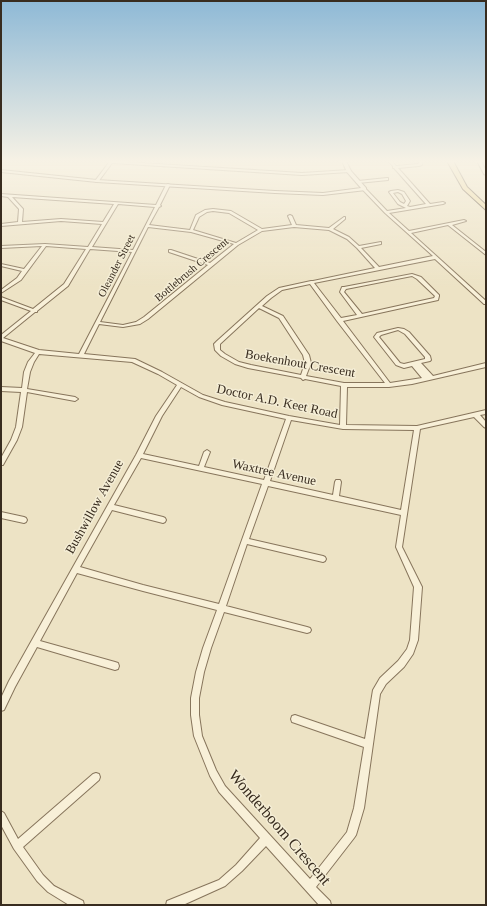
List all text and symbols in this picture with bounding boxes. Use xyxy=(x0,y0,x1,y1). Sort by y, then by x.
street label: Oleander Street xyxy=(96,232,138,300)
street label: Bottlebrush Crescent xyxy=(152,235,232,305)
street label: Boekenhout Crescent xyxy=(244,347,356,381)
street label: Doctor A.D. Keet Road xyxy=(215,382,339,422)
street label: Waxtree Avenue xyxy=(230,456,318,490)
street label: Bushwillow Avenue xyxy=(63,457,127,557)
street label: Wonderboom Crescent xyxy=(224,766,334,890)

